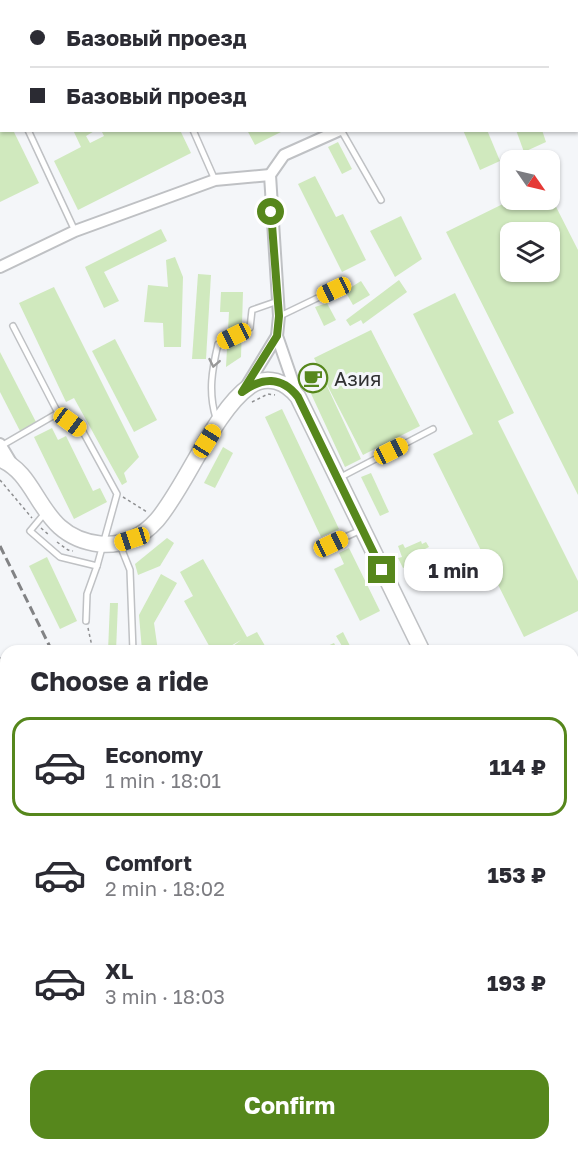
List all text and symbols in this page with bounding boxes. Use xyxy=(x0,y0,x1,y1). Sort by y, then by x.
text: Базовый проезд xyxy=(66,24,246,51)
text: Базовый проезд xyxy=(66,82,246,109)
north arrow xyxy=(500,150,560,210)
map controls xyxy=(500,150,560,282)
route start xyxy=(257,198,284,225)
button: layers xyxy=(500,222,560,282)
car xyxy=(314,274,354,306)
car xyxy=(214,320,254,352)
one-way arrow xyxy=(208,357,221,367)
cafe icon: Азия xyxy=(297,362,329,394)
place label: Азия xyxy=(334,366,381,390)
car xyxy=(50,404,90,440)
car xyxy=(190,421,224,461)
car xyxy=(371,435,411,467)
car xyxy=(112,525,152,553)
car xyxy=(311,528,351,560)
callout: 1 min xyxy=(403,549,502,591)
route end xyxy=(368,556,395,583)
text: 1 min xyxy=(428,558,479,582)
text: Choose a ride xyxy=(30,665,209,697)
icon: car xyxy=(33,740,87,794)
text: Economy xyxy=(105,741,203,768)
text: 114 ₽ xyxy=(489,753,546,780)
text: 1 min · 18:01 xyxy=(105,768,221,792)
icon: car xyxy=(33,848,87,902)
text: Comfort xyxy=(105,849,192,876)
text: 153 ₽ xyxy=(487,861,546,888)
text: 2 min · 18:02 xyxy=(105,876,225,900)
icon: car xyxy=(33,956,87,1010)
text: XL xyxy=(105,957,133,984)
text: 193 ₽ xyxy=(487,969,546,996)
text: 3 min · 18:03 xyxy=(105,984,225,1008)
button: Confirm xyxy=(30,1070,549,1139)

